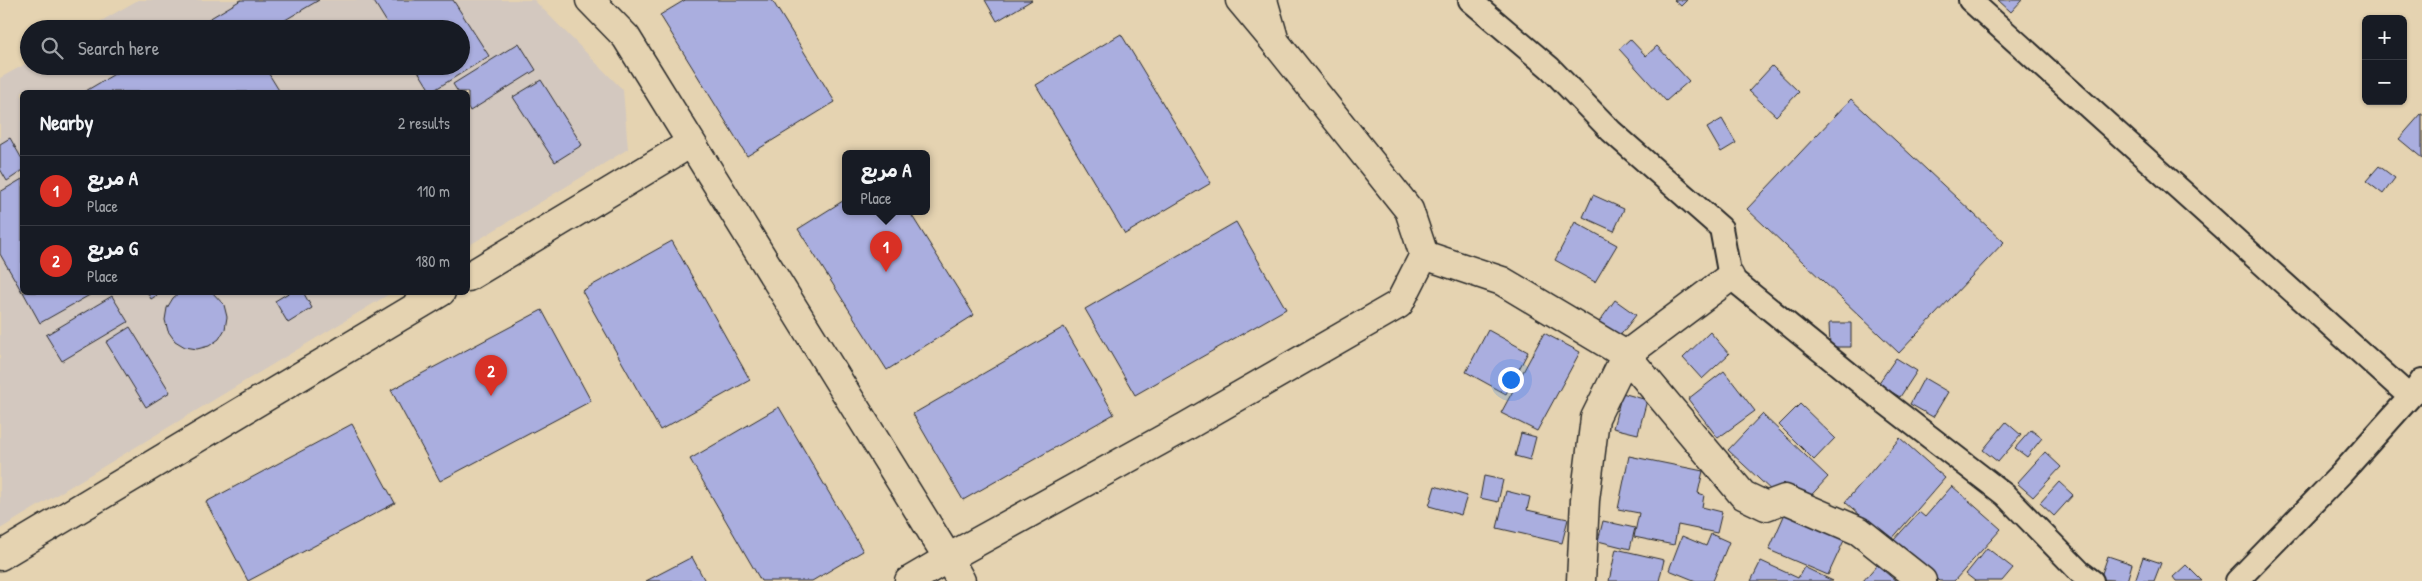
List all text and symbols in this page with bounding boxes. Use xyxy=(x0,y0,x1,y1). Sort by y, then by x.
map controls xyxy=(2362,15,2407,105)
button: + xyxy=(2362,15,2407,60)
search box xyxy=(20,20,470,75)
icon: search xyxy=(38,34,66,62)
text: Search here xyxy=(78,35,159,61)
button: − xyxy=(2362,60,2407,105)
text: Nearby xyxy=(40,108,93,137)
text: 2 results xyxy=(398,112,450,134)
popup xyxy=(842,150,930,215)
text: مربع A xyxy=(861,157,911,183)
text: مربع A xyxy=(87,165,138,191)
text: 1 xyxy=(53,180,59,202)
text: 110 m xyxy=(417,180,450,202)
text: Place xyxy=(861,187,891,209)
text: Place xyxy=(87,195,118,217)
pin: 1 xyxy=(870,231,902,272)
text: مربع G xyxy=(87,235,138,261)
text: 2 xyxy=(52,250,60,272)
text: 180 m xyxy=(416,250,450,272)
text: Place xyxy=(87,265,118,287)
pin: 2 xyxy=(475,355,507,396)
your location xyxy=(1498,367,1524,393)

